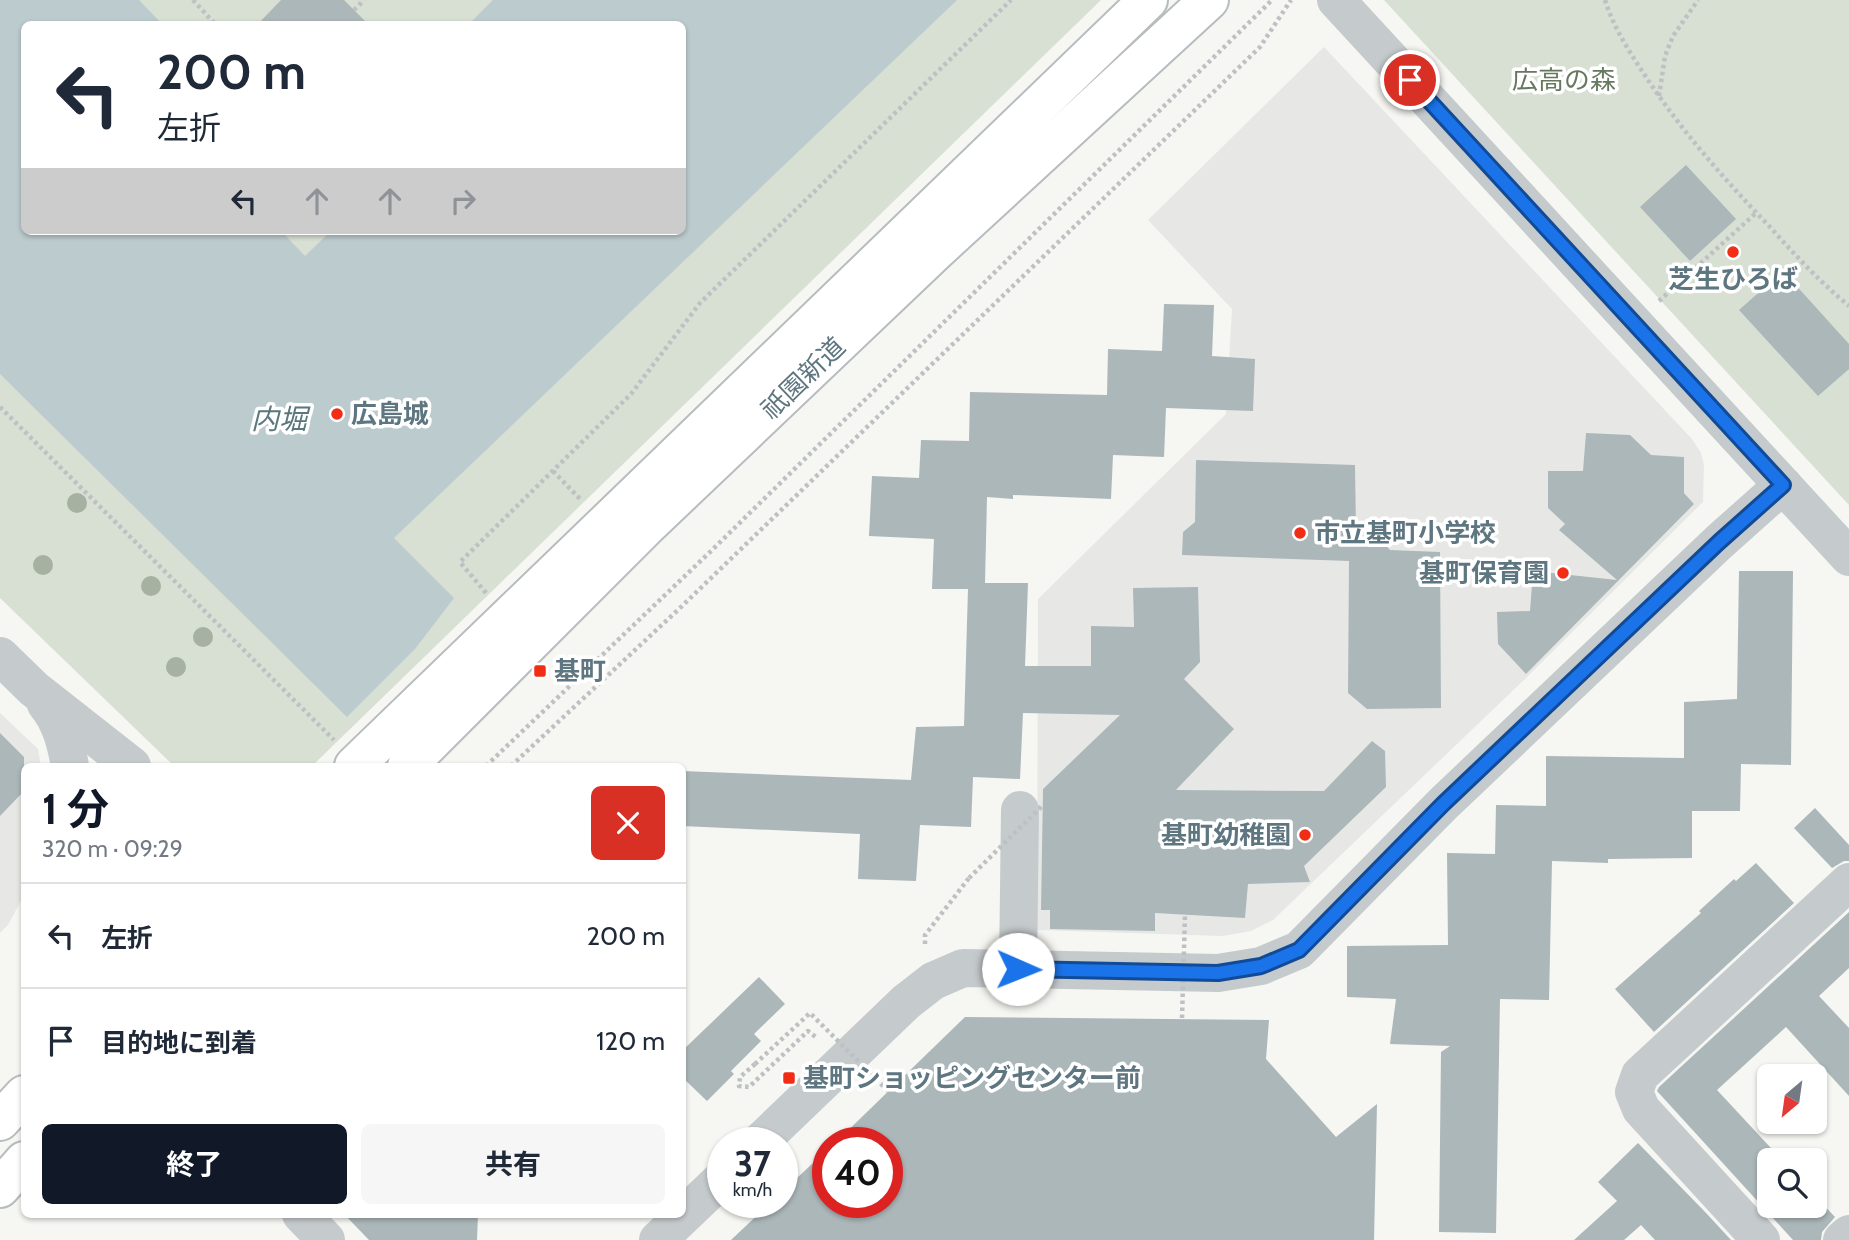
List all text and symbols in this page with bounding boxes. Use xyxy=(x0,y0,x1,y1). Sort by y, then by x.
text: 200 m xyxy=(157,42,306,101)
icon: left xyxy=(42,49,133,140)
pin xyxy=(1380,50,1440,110)
icon: arrive xyxy=(1391,61,1429,99)
park label: 広高の森 xyxy=(1512,64,1616,96)
text: 左折 xyxy=(157,108,221,147)
icon: left xyxy=(225,182,263,220)
icon: ahead xyxy=(298,182,336,220)
icon: ahead xyxy=(371,182,409,220)
icon: right xyxy=(444,182,482,220)
marker: 芝生ひろば xyxy=(1725,244,1741,260)
place label: 芝生ひろば xyxy=(1668,263,1798,295)
street label: 祇園新道 xyxy=(754,330,852,426)
place label: 広島城 xyxy=(351,398,429,430)
water label: 内堀 xyxy=(251,402,311,436)
marker: 広島城 xyxy=(329,406,345,422)
place label: 市立基町小学校 xyxy=(1314,517,1496,549)
marker: 市立基町小学校 xyxy=(1292,525,1308,541)
place label: 基町保育園 xyxy=(1419,557,1549,589)
marker: 基町保育園 xyxy=(1555,565,1571,581)
place label: 基町 xyxy=(554,655,606,687)
marker: 基町 xyxy=(532,663,548,679)
text: 1 分 xyxy=(42,783,109,835)
button: close xyxy=(591,786,665,860)
place label: 基町幼稚園 xyxy=(1161,819,1291,851)
marker: 基町幼稚園 xyxy=(1297,827,1313,843)
text: 320 m · 09:29 xyxy=(42,835,183,863)
icon: left xyxy=(42,917,80,955)
text: 200 m xyxy=(586,920,665,952)
text: 左折 xyxy=(101,922,153,954)
position arrow xyxy=(981,932,1055,1006)
icon: arrive xyxy=(42,1022,80,1060)
text: 120 m xyxy=(596,1025,665,1057)
text: 目的地に到着 xyxy=(101,1027,257,1059)
place label: 基町ショッピングセンター前 xyxy=(803,1062,1141,1094)
north arrow xyxy=(1757,1064,1827,1134)
map controls xyxy=(1757,1064,1827,1218)
marker: 基町ショッピングセンター前 xyxy=(781,1070,797,1086)
button: 終了 xyxy=(42,1124,347,1204)
button: 共有 xyxy=(361,1124,665,1204)
speed limit sign: 40 xyxy=(812,1127,903,1218)
text: 37 xyxy=(734,1142,771,1185)
button: search xyxy=(1757,1148,1827,1218)
text: km/h xyxy=(733,1179,772,1201)

